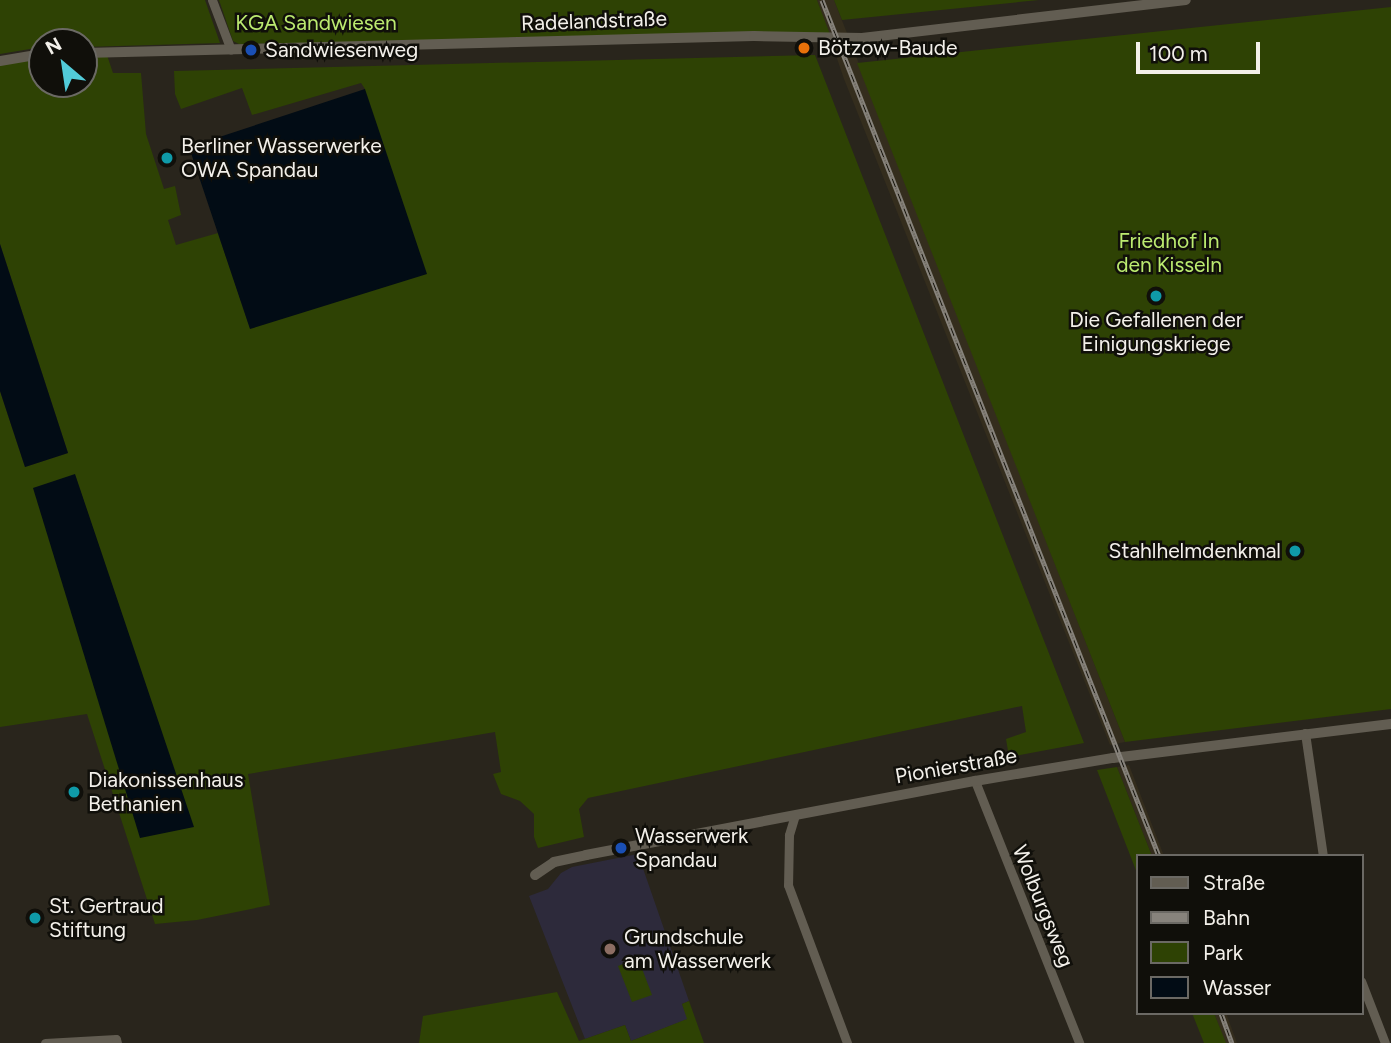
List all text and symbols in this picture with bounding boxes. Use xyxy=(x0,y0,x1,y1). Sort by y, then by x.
street label: Radelandstraße xyxy=(521,6,667,36)
park label: KGA Sandwiesen xyxy=(235,10,397,36)
north arrow xyxy=(28,28,98,98)
scale bar xyxy=(1139,28,1263,72)
text: N xyxy=(42,32,66,60)
place label: Bötzow-Baude xyxy=(818,35,957,61)
place label: Sandwiesenweg xyxy=(265,37,418,63)
marker: Bötzow-Baude xyxy=(796,40,812,56)
text: 100 m xyxy=(1149,41,1208,66)
marker: Sandwiesenweg xyxy=(243,42,259,58)
place label: Berliner Wasserwerke OWA Spandau xyxy=(181,133,382,183)
marker: Berliner Wasserwerke OWA Spandau xyxy=(159,150,175,166)
park label: Friedhof In den Kisseln xyxy=(1116,228,1222,278)
marker: Die Gefallenen der Einigungskriege xyxy=(1148,288,1164,304)
place label: Die Gefallenen der Einigungskriege xyxy=(1069,307,1243,357)
place label: Stahlhelmdenkmal xyxy=(1109,538,1281,564)
marker: Stahlhelmdenkmal xyxy=(1287,543,1303,559)
street label: Pionierstraße xyxy=(893,743,1019,789)
place label: Diakonissenhaus Bethanien xyxy=(88,767,243,817)
marker: Diakonissenhaus Bethanien xyxy=(66,784,82,800)
place label: Wasserwerk Spandau xyxy=(635,823,748,873)
marker: Wasserwerk Spandau xyxy=(613,840,629,856)
street label: Wolburgsweg xyxy=(1007,841,1079,971)
legend xyxy=(1136,854,1363,1015)
text: Straße xyxy=(1203,870,1265,895)
place label: St. Gertraud Stiftung xyxy=(49,893,164,943)
text: Bahn xyxy=(1203,905,1250,930)
marker: St. Gertraud Stiftung xyxy=(27,910,43,926)
place label: Grundschule am Wasserwerk xyxy=(624,924,771,974)
text: Park xyxy=(1203,940,1243,965)
marker: Grundschule am Wasserwerk xyxy=(602,941,618,957)
text: Wasser xyxy=(1203,975,1271,1000)

